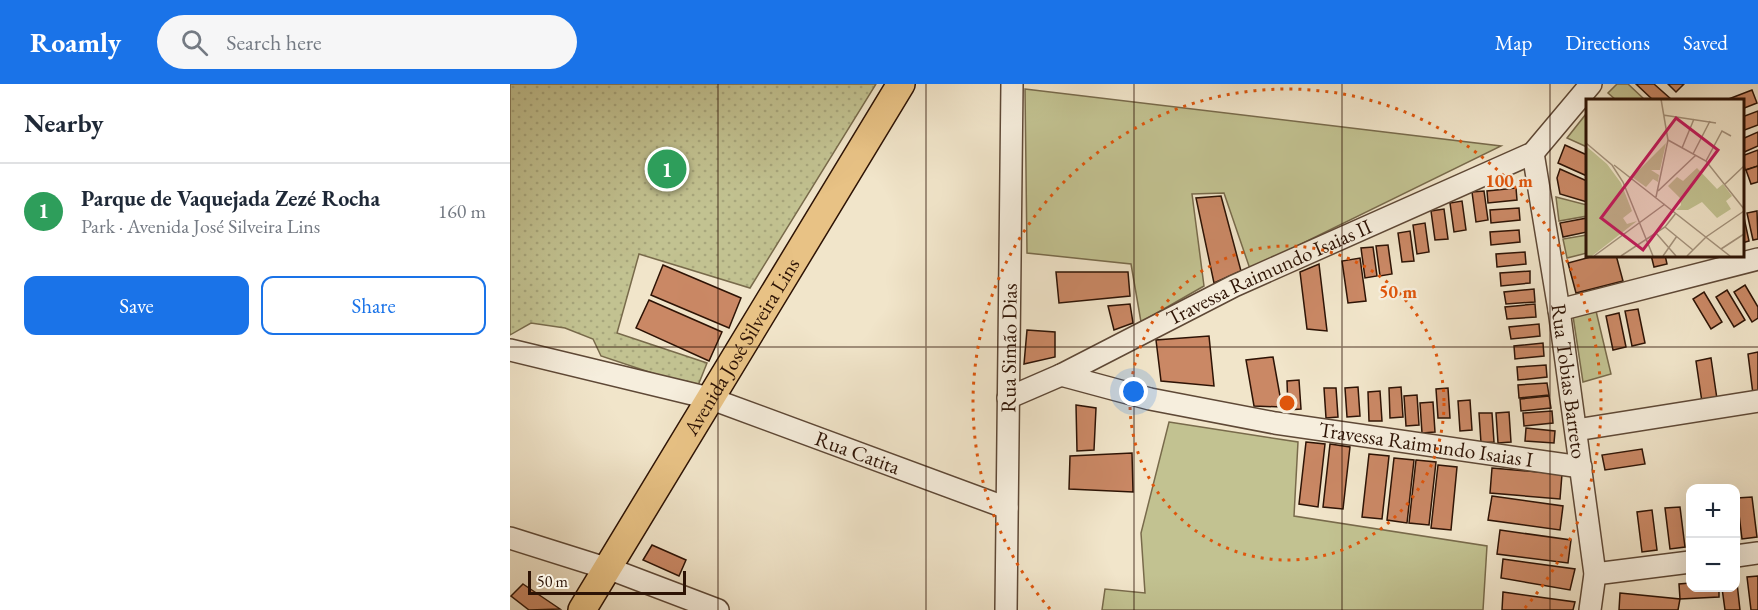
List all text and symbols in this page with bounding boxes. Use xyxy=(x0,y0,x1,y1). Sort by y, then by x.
search box xyxy=(157,15,577,69)
text: Roamly xyxy=(30,24,121,60)
icon: search xyxy=(178,26,211,59)
text: Search here xyxy=(226,28,322,57)
text: Map xyxy=(1495,29,1532,56)
text: Directions xyxy=(1565,29,1650,56)
text: Saved xyxy=(1683,29,1728,56)
inset map xyxy=(1586,99,1743,256)
text: Nearby xyxy=(24,106,104,140)
pin: 1 xyxy=(648,146,686,191)
text: 100 m xyxy=(1485,169,1533,192)
text: Parque de Vaquejada Zezé Rocha xyxy=(81,184,380,213)
text: 1 xyxy=(38,198,49,224)
text: 160 m xyxy=(438,198,486,224)
street label: Travessa Raimundo Isaias II xyxy=(1162,212,1376,331)
text: Park · Avenida José Silveira Lins xyxy=(81,213,320,239)
street label: Avenida José Silveira Lins xyxy=(677,252,806,441)
button: Save xyxy=(24,276,249,335)
button: Share xyxy=(261,276,486,335)
text: 50 m xyxy=(1379,280,1417,303)
street label: Rua Simão Dias xyxy=(994,283,1023,413)
street label: Rua Tobias Barreto xyxy=(1545,302,1593,460)
your location xyxy=(1119,377,1148,406)
centre of rings xyxy=(1277,393,1297,413)
street label: Travessa Raimundo Isaias I xyxy=(1317,415,1535,473)
street label: Rua Catita xyxy=(811,424,905,481)
map controls xyxy=(1686,484,1740,592)
button: + xyxy=(1686,484,1740,538)
button: − xyxy=(1686,538,1740,592)
scale bar xyxy=(528,568,686,596)
text: 50 m xyxy=(537,571,568,592)

